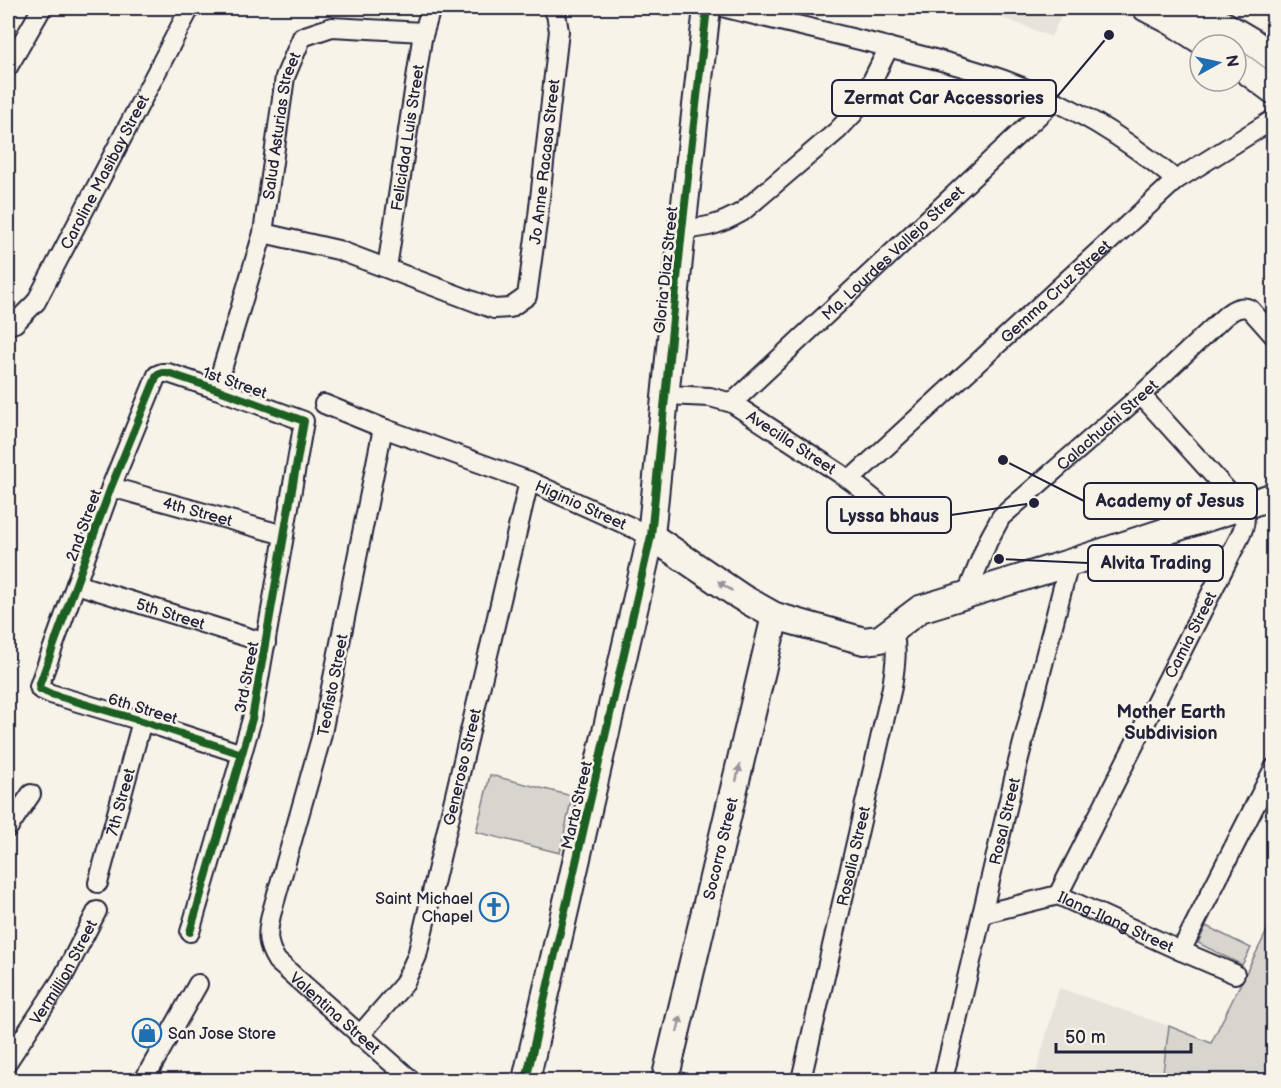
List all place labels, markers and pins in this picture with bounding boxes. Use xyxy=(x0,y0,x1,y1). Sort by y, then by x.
callout: Zermat Car Accessories xyxy=(832,80,1056,116)
callout: Academy of Jesus xyxy=(1084,483,1257,519)
callout: Lyssa bhaus xyxy=(827,497,951,533)
callout: Alvita Trading xyxy=(1088,545,1223,581)
place label: Saint Michael Chapel xyxy=(375,890,473,927)
church icon: Saint Michael Chapel xyxy=(478,891,510,923)
shop icon: San Jose Store xyxy=(131,1017,163,1049)
place label: San Jose Store xyxy=(168,1025,276,1044)

